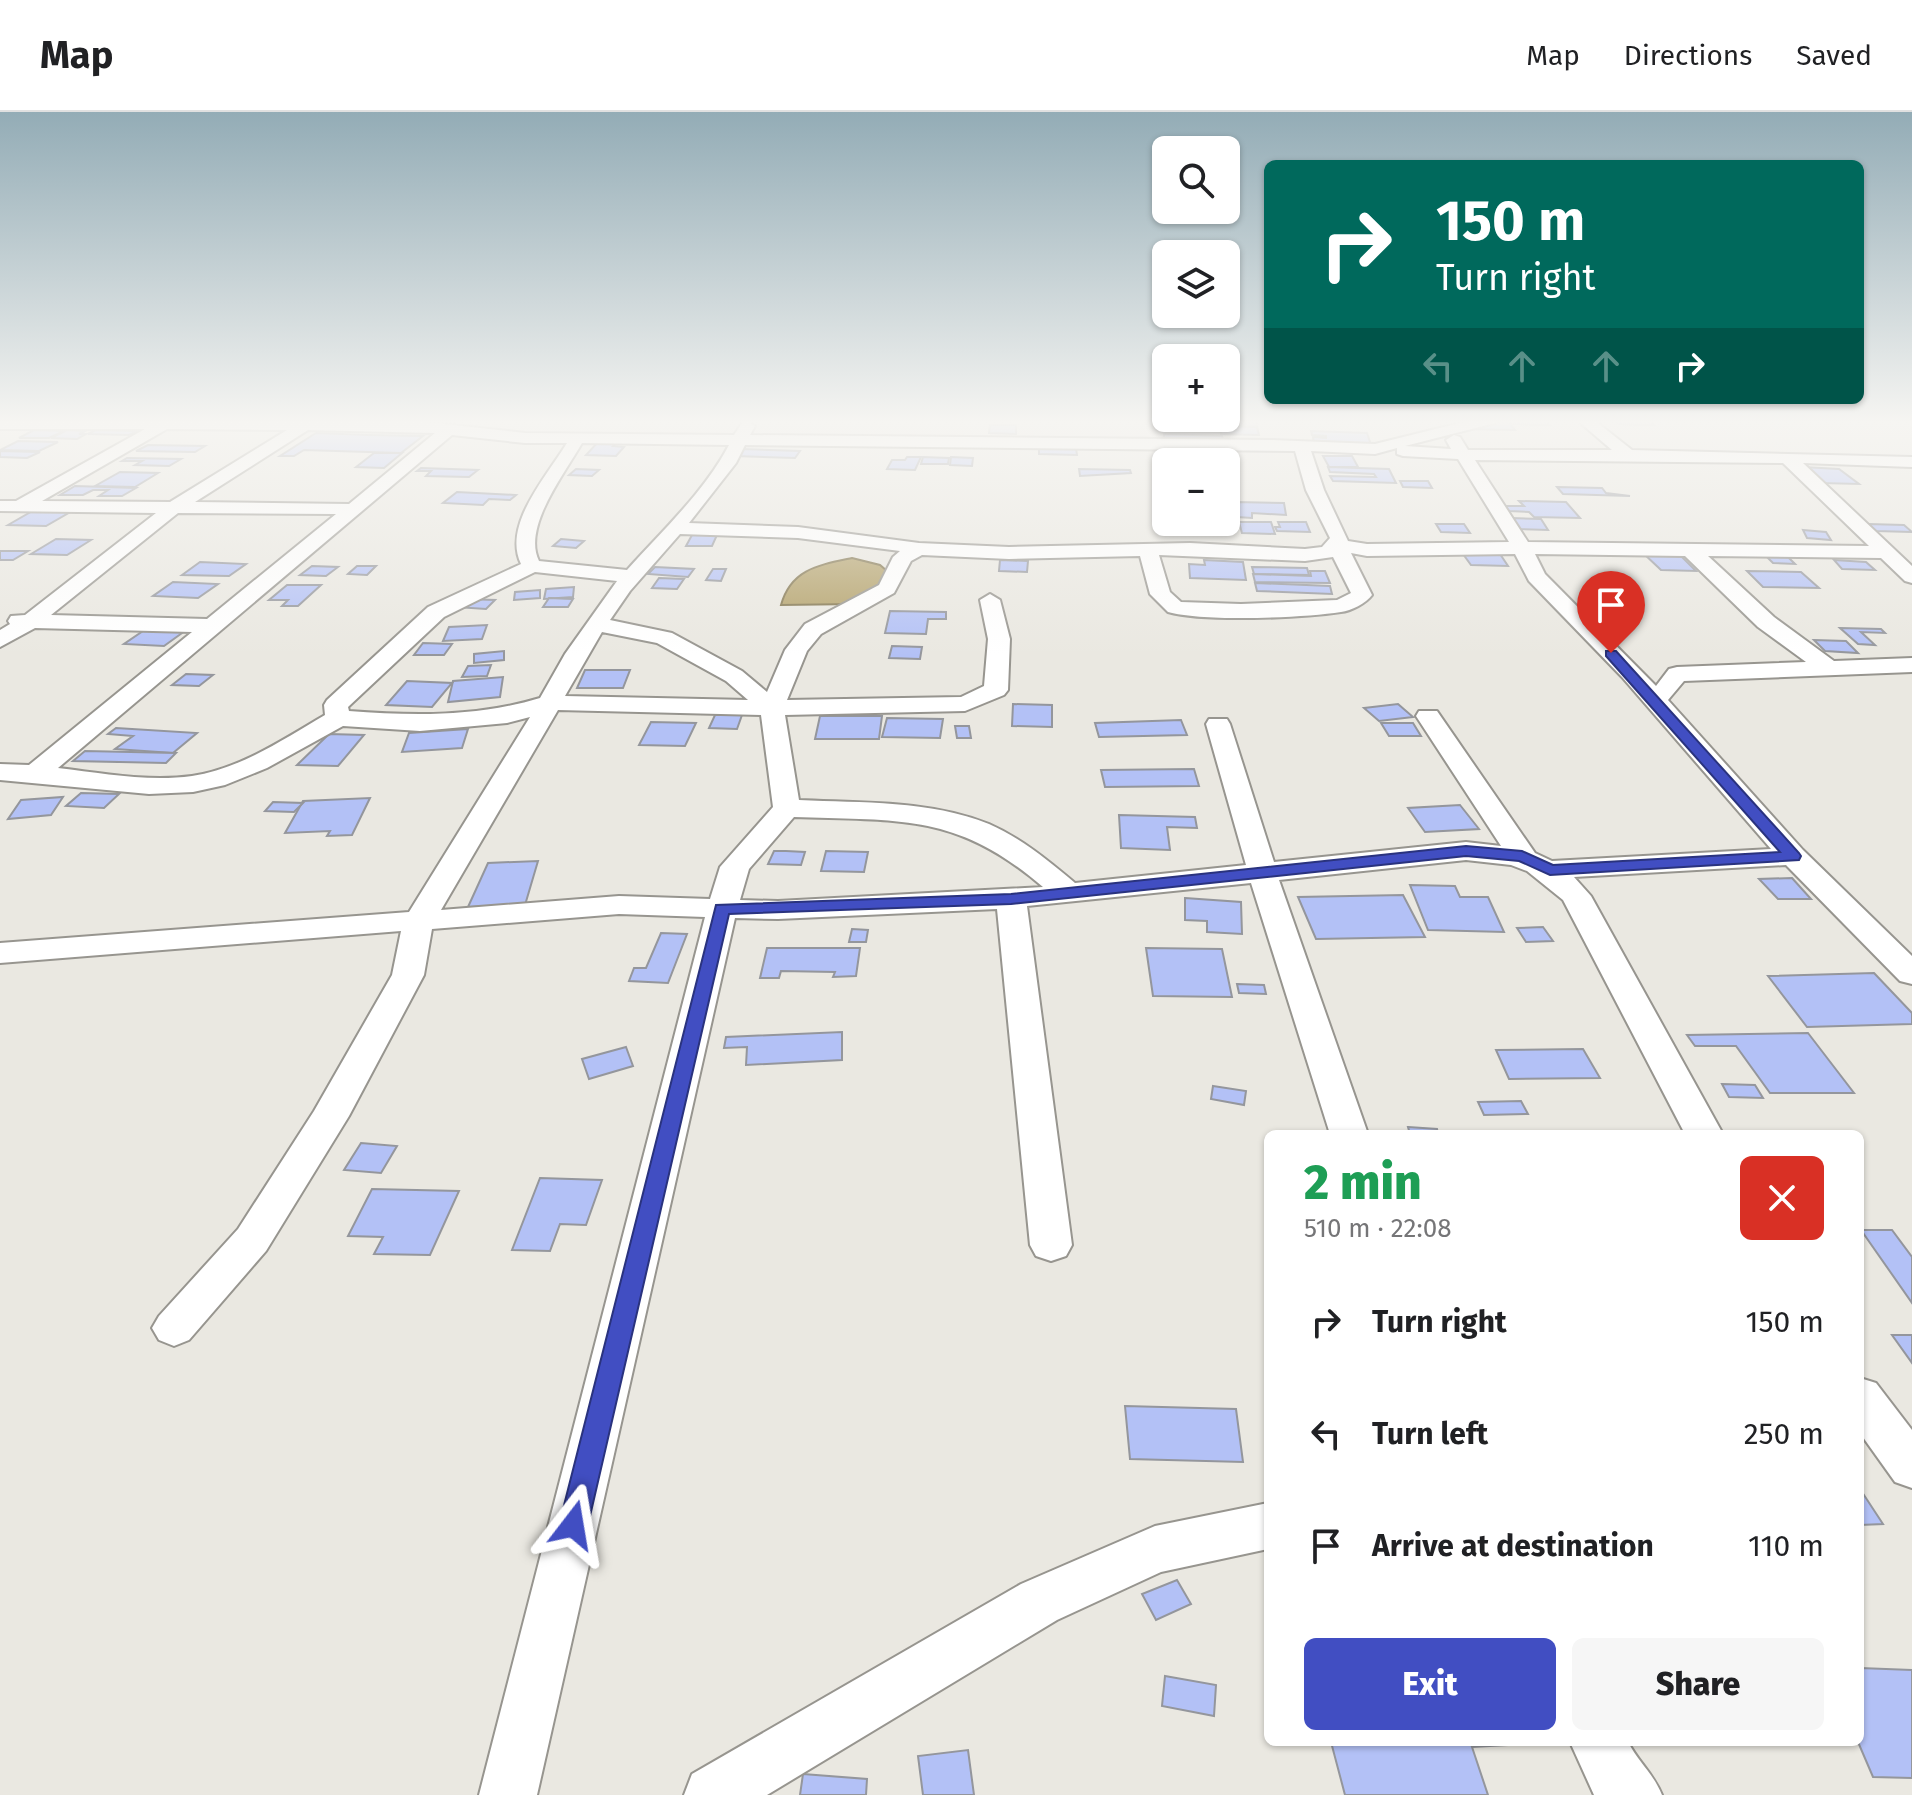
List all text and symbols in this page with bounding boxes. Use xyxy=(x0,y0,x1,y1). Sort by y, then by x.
text: Map xyxy=(40,32,113,78)
text: Map xyxy=(1526,39,1580,72)
text: Directions xyxy=(1624,39,1752,72)
text: Saved xyxy=(1796,39,1872,72)
map controls xyxy=(1152,136,1240,536)
button: search xyxy=(1152,136,1240,224)
text: 150 m xyxy=(1436,188,1585,255)
icon: right xyxy=(1304,192,1408,296)
button: layers xyxy=(1152,240,1240,328)
text: Turn right xyxy=(1436,256,1596,300)
button: + xyxy=(1152,344,1240,432)
icon: left xyxy=(1416,344,1460,388)
icon: ahead xyxy=(1500,344,1544,388)
icon: ahead xyxy=(1584,344,1628,388)
icon: right xyxy=(1668,344,1712,388)
button: − xyxy=(1152,448,1240,536)
pin xyxy=(1577,571,1645,653)
icon: arrive xyxy=(1589,583,1633,627)
text: 2 min xyxy=(1304,1154,1422,1212)
button: close xyxy=(1740,1156,1824,1240)
text: 510 m · 22:08 xyxy=(1304,1213,1451,1244)
icon: right xyxy=(1304,1300,1348,1344)
text: Turn right xyxy=(1372,1304,1507,1340)
text: 150 m xyxy=(1746,1304,1824,1340)
icon: left xyxy=(1304,1412,1348,1456)
text: Turn left xyxy=(1372,1416,1488,1452)
text: 250 m xyxy=(1744,1416,1824,1452)
position arrow xyxy=(531,1483,615,1567)
icon: arrive xyxy=(1304,1524,1348,1568)
text: Arrive at destination xyxy=(1372,1528,1654,1564)
text: 110 m xyxy=(1748,1528,1824,1564)
button: Exit xyxy=(1304,1638,1556,1730)
button: Share xyxy=(1572,1638,1824,1730)

